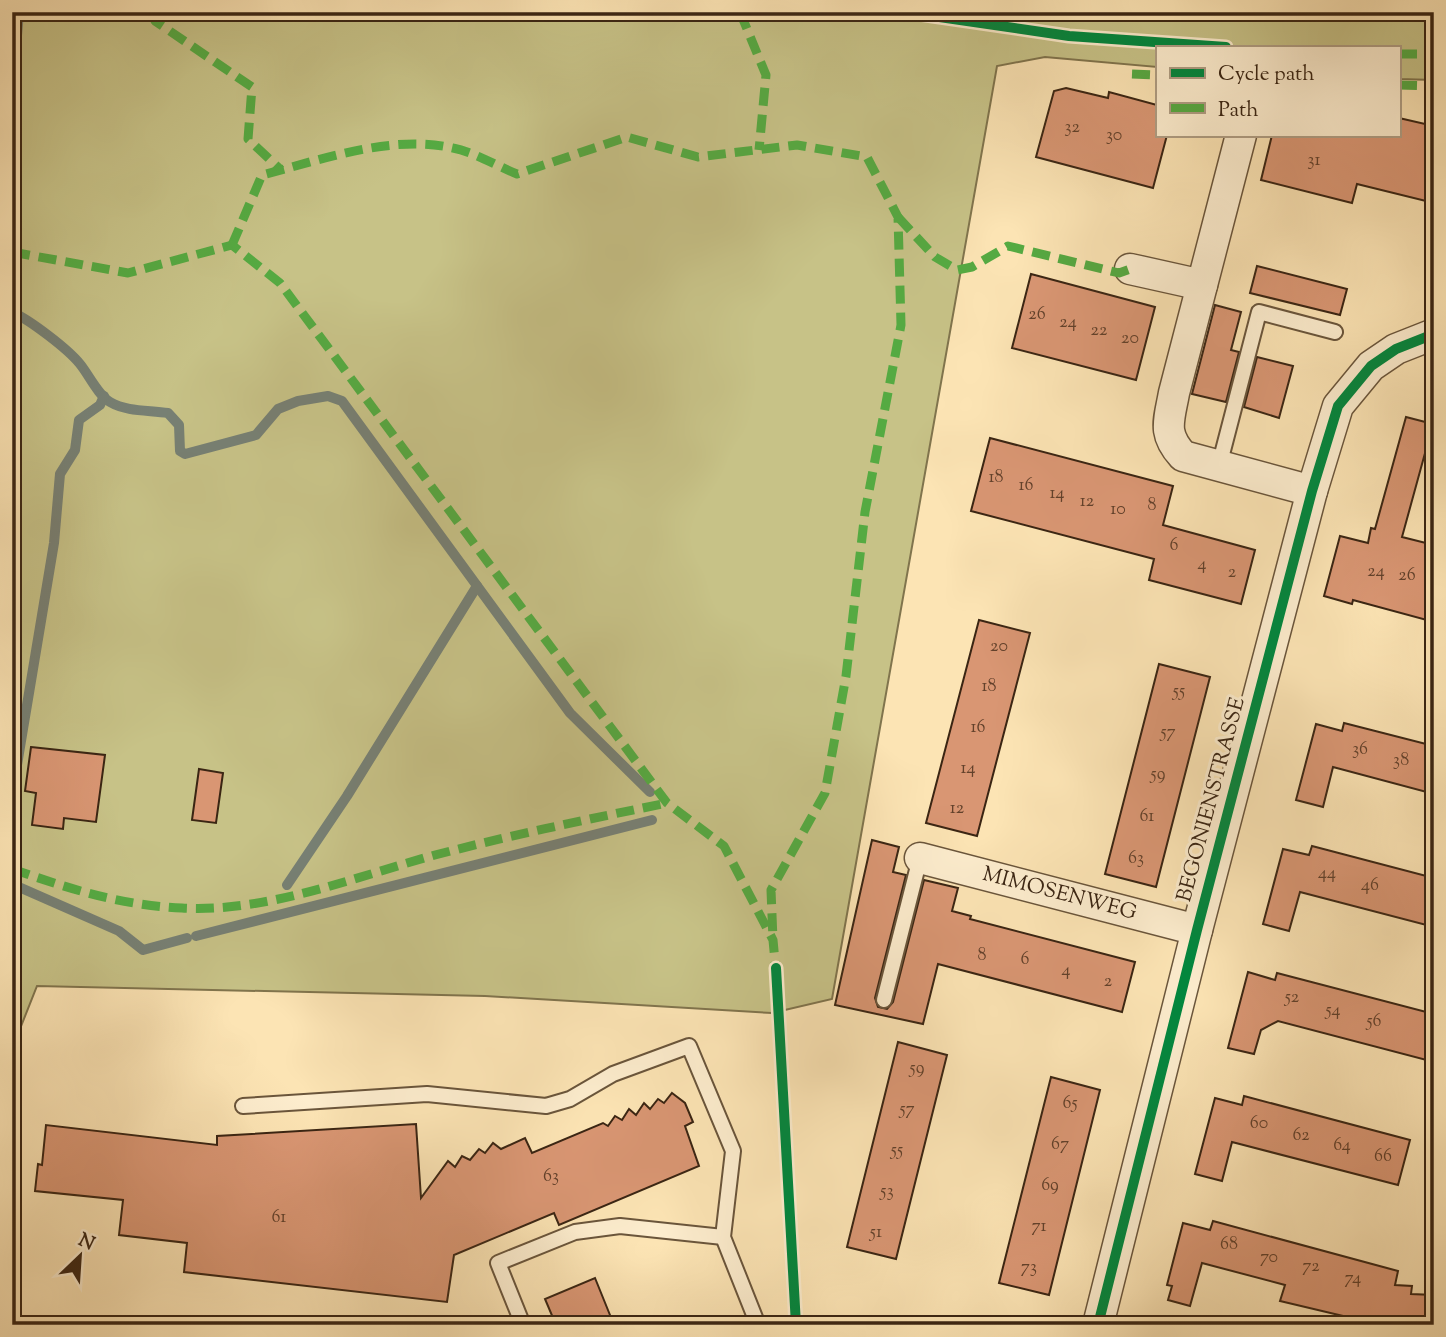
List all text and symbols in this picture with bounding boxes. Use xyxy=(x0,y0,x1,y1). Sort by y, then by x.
legend xyxy=(1156,46,1400,136)
text: Cycle path xyxy=(1218,60,1315,90)
text: Path xyxy=(1218,96,1259,126)
house number: 32 xyxy=(1064,115,1080,141)
house number: 30 xyxy=(1106,123,1122,149)
house number: 31 xyxy=(1307,148,1321,174)
house number: 26 xyxy=(1028,302,1046,328)
house number: 24 xyxy=(1059,310,1077,336)
house number: 22 xyxy=(1091,318,1108,344)
house number: 20 xyxy=(1121,326,1139,352)
house number: 18 xyxy=(988,465,1004,491)
house number: 16 xyxy=(1018,473,1034,499)
house number: 14 xyxy=(1049,481,1065,507)
house number: 12 xyxy=(1080,489,1095,515)
house number: 8 xyxy=(1148,493,1157,519)
house number: 10 xyxy=(1110,497,1126,523)
house number: 6 xyxy=(1170,533,1179,559)
house number: 4 xyxy=(1197,552,1207,578)
house number: 24 xyxy=(1367,559,1385,585)
house number: 2 xyxy=(1228,560,1237,586)
house number: 26 xyxy=(1398,563,1416,589)
house number: 20 xyxy=(990,634,1008,660)
house number: 18 xyxy=(981,674,997,700)
house number: 55 xyxy=(1172,679,1185,705)
street label: BEGONIENSTRASSE xyxy=(1170,694,1254,906)
house number: 16 xyxy=(970,715,986,741)
house number: 57 xyxy=(1159,720,1176,746)
house number: 36 xyxy=(1352,737,1368,763)
house number: 38 xyxy=(1393,748,1409,774)
house number: 14 xyxy=(960,756,976,782)
house number: 59 xyxy=(1150,762,1166,788)
house number: 12 xyxy=(950,796,965,822)
house number: 61 xyxy=(1140,804,1154,830)
house number: 63 xyxy=(1128,846,1144,872)
street label: MIMOSENWEG xyxy=(979,860,1140,929)
house number: 44 xyxy=(1318,861,1336,887)
house number: 46 xyxy=(1361,873,1379,899)
house number: 8 xyxy=(978,943,987,969)
house number: 6 xyxy=(1021,947,1030,973)
house number: 4 xyxy=(1061,958,1071,984)
house number: 2 xyxy=(1104,969,1113,995)
house number: 52 xyxy=(1284,985,1300,1011)
house number: 54 xyxy=(1324,998,1341,1024)
house number: 56 xyxy=(1365,1009,1382,1035)
house number: 59 xyxy=(909,1056,925,1082)
house number: 65 xyxy=(1062,1091,1078,1117)
house number: 57 xyxy=(898,1097,915,1123)
house number: 60 xyxy=(1250,1111,1268,1137)
house number: 62 xyxy=(1292,1123,1310,1149)
house number: 67 xyxy=(1051,1132,1069,1158)
house number: 64 xyxy=(1333,1133,1351,1159)
house number: 55 xyxy=(890,1138,903,1164)
house number: 66 xyxy=(1374,1144,1392,1170)
house number: 63 xyxy=(543,1164,559,1190)
house number: 69 xyxy=(1041,1173,1059,1199)
house number: 53 xyxy=(879,1179,894,1205)
house number: 61 xyxy=(272,1205,286,1231)
house number: 71 xyxy=(1031,1214,1047,1240)
house number: 51 xyxy=(869,1220,882,1246)
north arrow xyxy=(46,1222,116,1292)
text: N xyxy=(74,1227,99,1258)
house number: 68 xyxy=(1220,1232,1238,1258)
house number: 70 xyxy=(1260,1245,1278,1271)
house number: 72 xyxy=(1302,1254,1320,1280)
house number: 73 xyxy=(1021,1255,1037,1281)
house number: 74 xyxy=(1345,1266,1361,1292)

